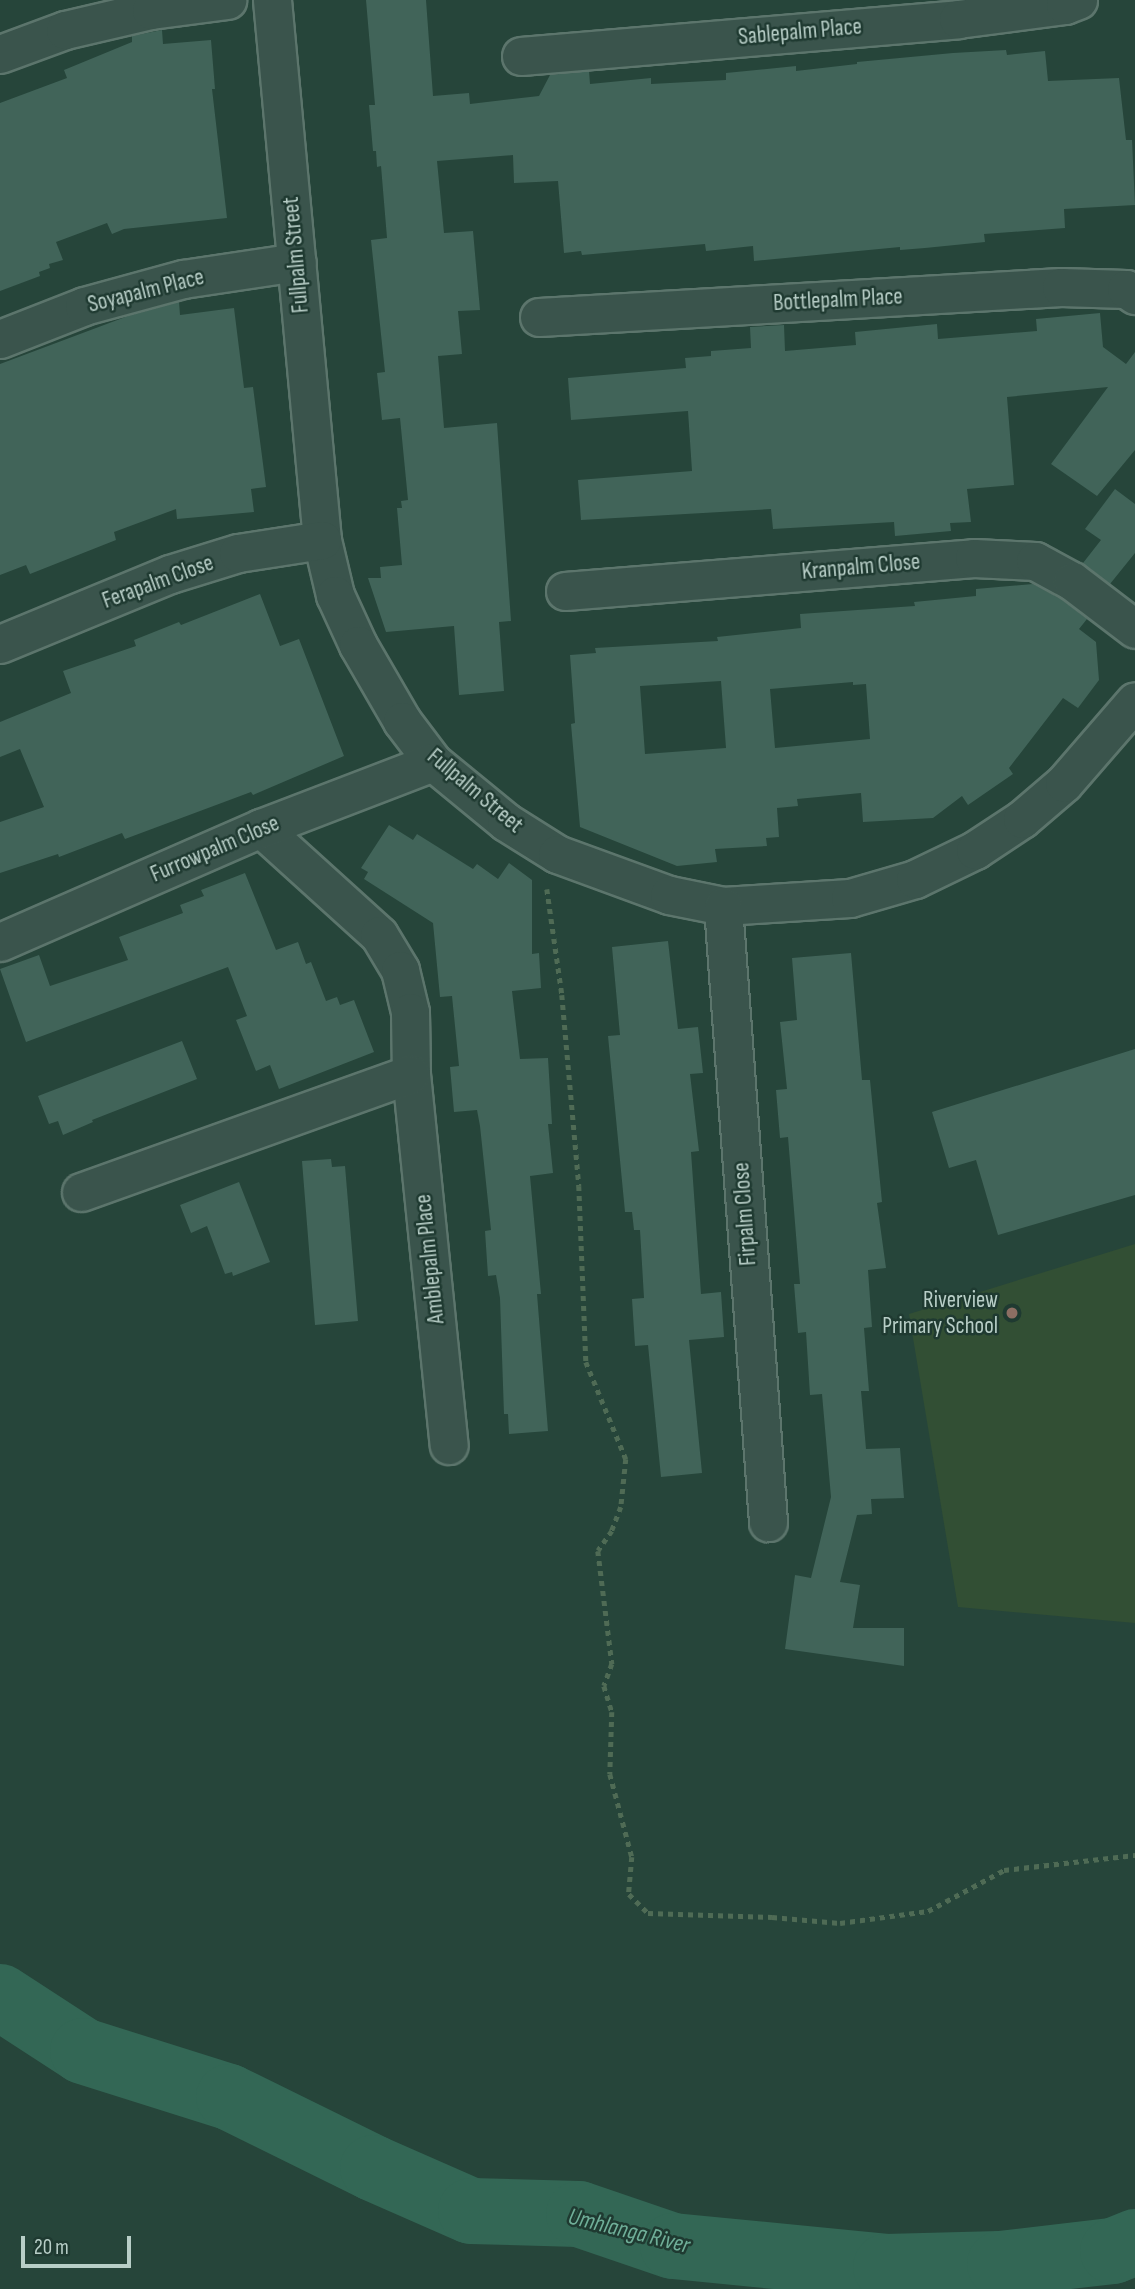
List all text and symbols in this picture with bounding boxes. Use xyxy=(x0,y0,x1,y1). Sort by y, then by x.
street label: Sablepalm Place xyxy=(737,13,863,51)
street label: Fullpalm Street xyxy=(277,196,315,314)
street label: Soyapalm Place xyxy=(85,263,207,319)
street label: Bottlepalm Place xyxy=(773,283,903,317)
street label: Kranpalm Close xyxy=(801,548,921,586)
street label: Ferapalm Close xyxy=(99,549,217,615)
street label: Fullpalm Street xyxy=(422,743,528,839)
street label: Furrowpalm Close xyxy=(147,810,283,888)
street label: Firpalm Close xyxy=(728,1161,762,1267)
street label: Amblepalm Place xyxy=(409,1193,451,1325)
place label: Riverview Primary School xyxy=(882,1286,998,1340)
marker: Riverview Primary School xyxy=(1004,1305,1020,1321)
water label: Umhlanga River xyxy=(565,2202,693,2260)
scale bar xyxy=(24,2222,135,2266)
text: 20 m xyxy=(34,2235,69,2260)

